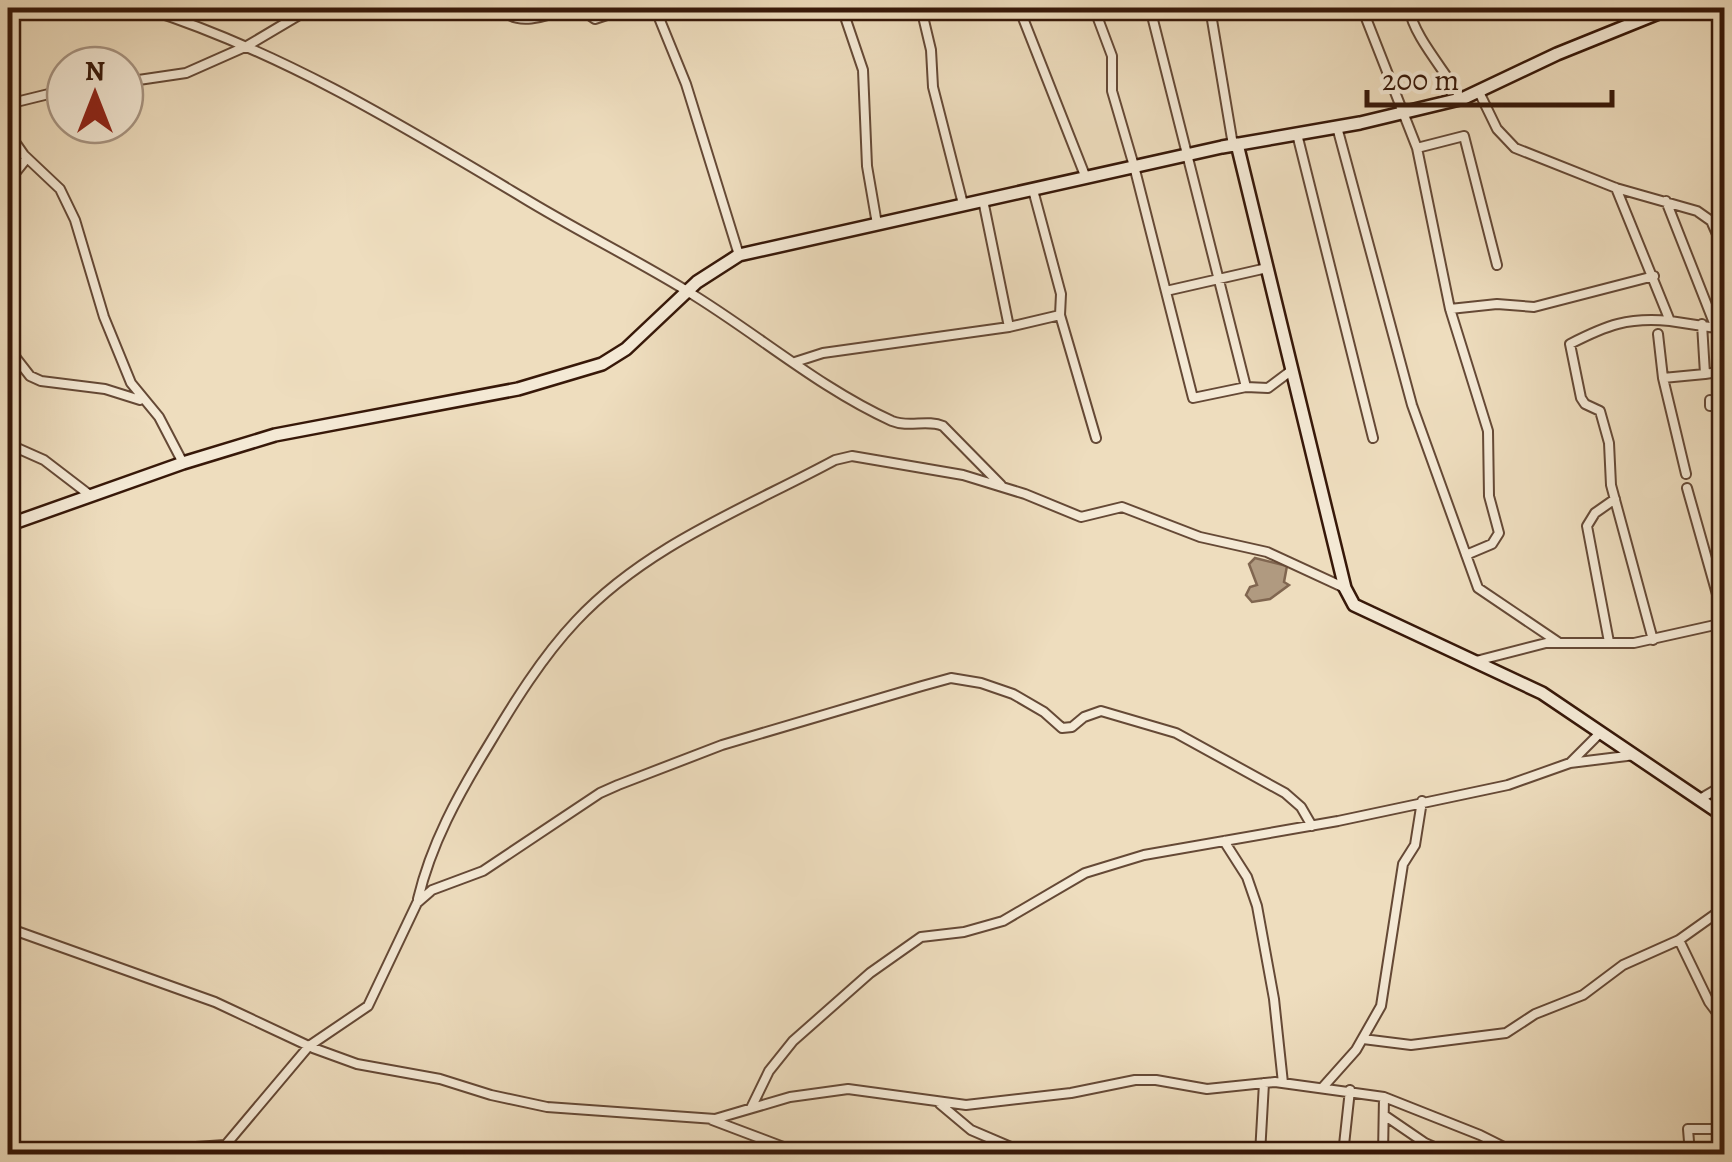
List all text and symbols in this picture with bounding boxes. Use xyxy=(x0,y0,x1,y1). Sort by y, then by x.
north arrow xyxy=(45,45,145,145)
scale bar xyxy=(1367,45,1612,107)
text: N xyxy=(85,52,105,90)
text: 200 m xyxy=(1382,60,1459,100)

